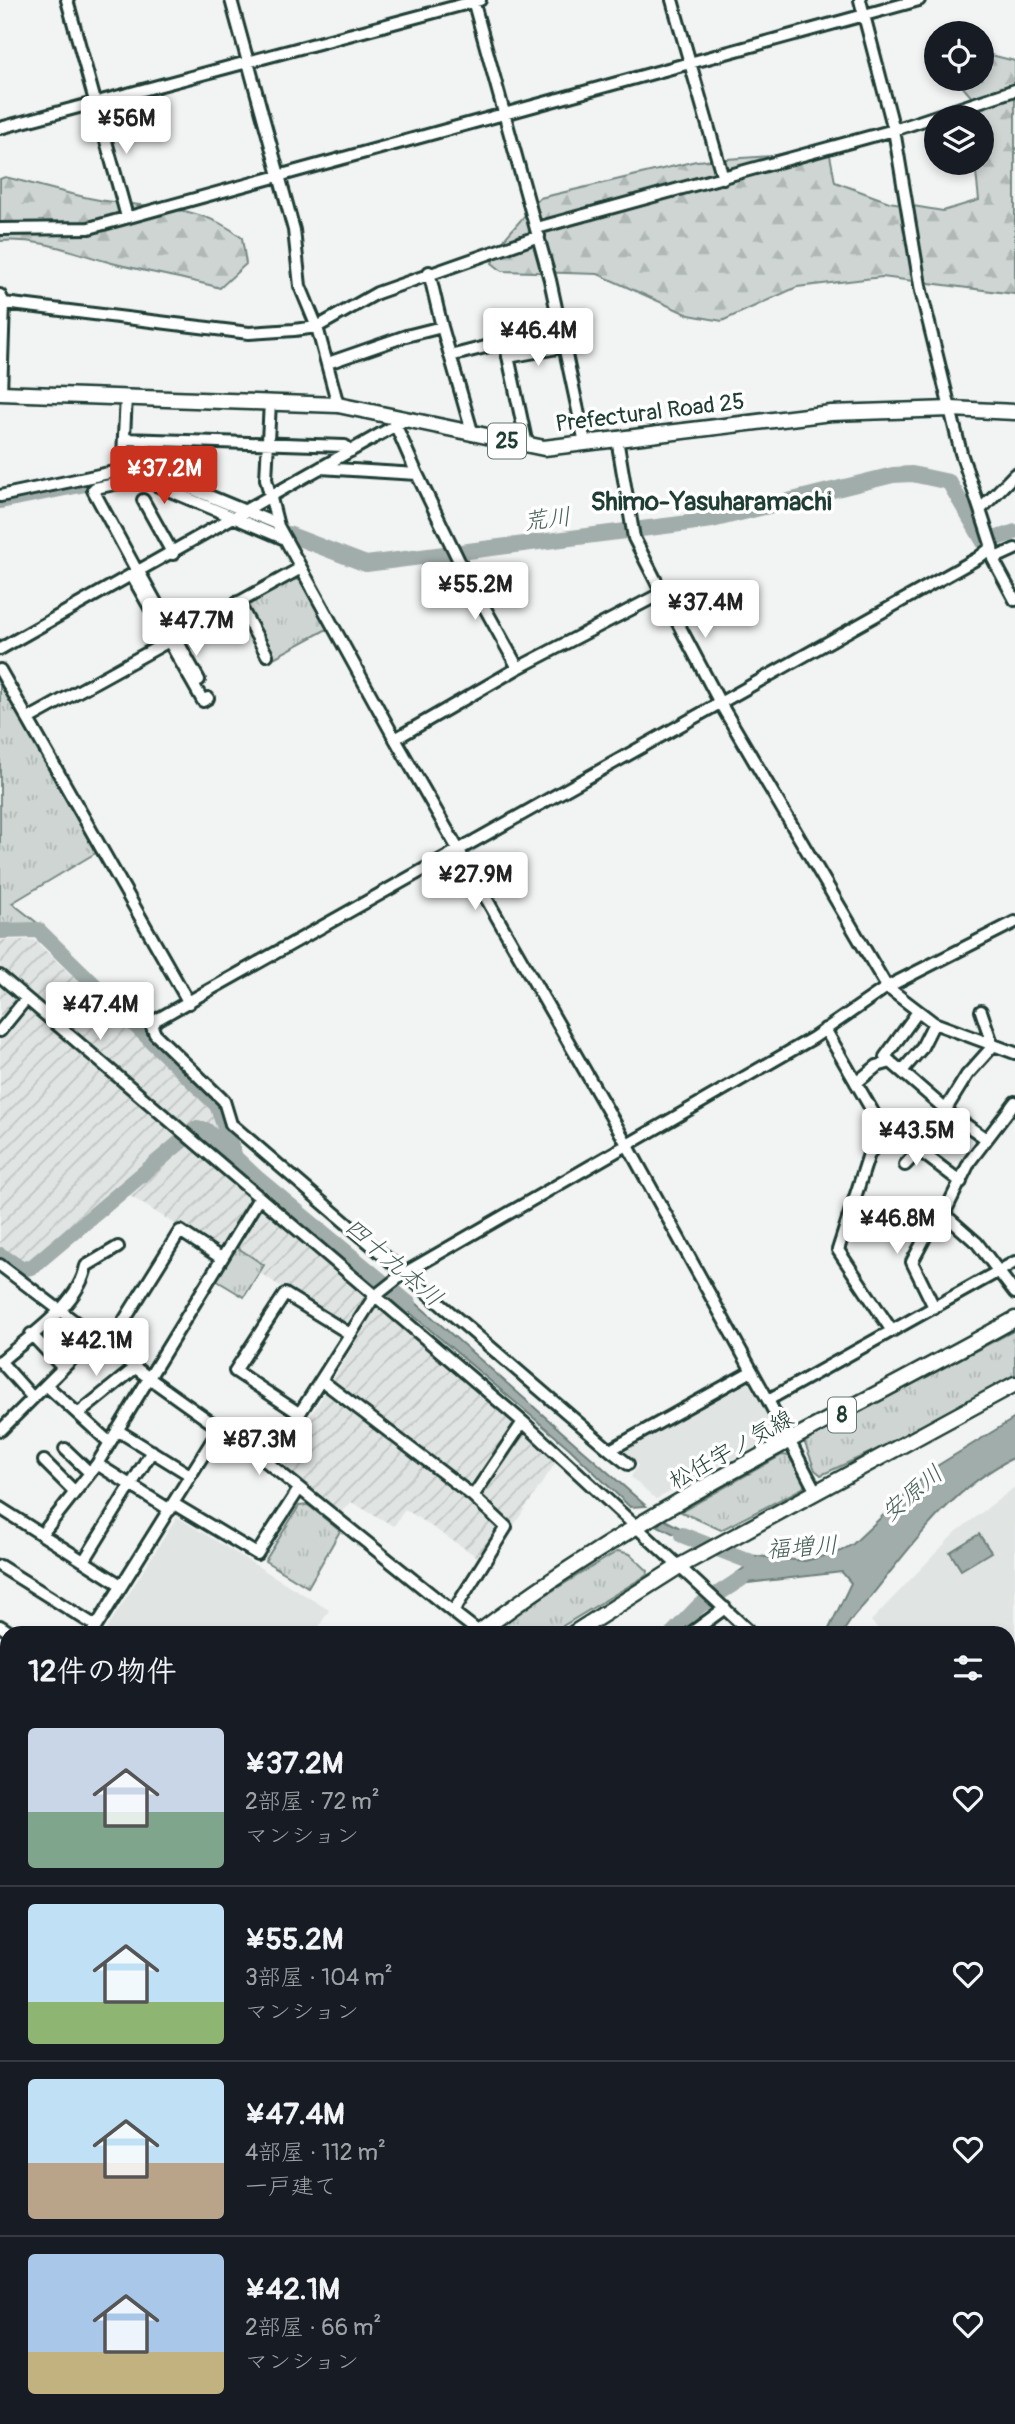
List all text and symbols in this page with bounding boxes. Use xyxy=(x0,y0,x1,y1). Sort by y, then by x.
map controls xyxy=(924,21,994,175)
button: locate xyxy=(924,21,994,91)
pin: ¥56M xyxy=(85,96,167,156)
text: ¥56M xyxy=(97,104,155,133)
button: layers xyxy=(924,105,994,175)
pin: ¥46.4M xyxy=(481,308,595,368)
text: ¥46.4M xyxy=(499,316,577,345)
street label: Prefectural Road 25 xyxy=(554,386,746,438)
road number: 25 xyxy=(488,424,526,458)
pin: ¥37.2M xyxy=(107,447,221,506)
text: ¥37.2M xyxy=(126,454,202,483)
district label: Shimo-Yasuharamachi xyxy=(590,486,832,518)
water label: 荒川 xyxy=(521,502,573,537)
pin: ¥55.2M xyxy=(418,562,532,622)
text: ¥55.2M xyxy=(437,570,513,599)
pin: ¥37.4M xyxy=(648,580,762,640)
text: ¥37.4M xyxy=(667,588,743,617)
pin: ¥47.7M xyxy=(139,598,253,658)
text: ¥47.7M xyxy=(158,606,234,635)
pin: ¥27.9M xyxy=(418,852,532,912)
text: ¥27.9M xyxy=(438,860,512,889)
pin: ¥47.4M xyxy=(43,982,157,1042)
text: ¥47.4M xyxy=(62,990,138,1019)
pin: ¥43.5M xyxy=(859,1108,973,1168)
text: ¥43.5M xyxy=(878,1116,954,1145)
pin: ¥46.8M xyxy=(840,1196,954,1256)
text: ¥46.8M xyxy=(859,1204,935,1233)
water label: 四十九本川 xyxy=(339,1212,448,1313)
pin: ¥42.1M xyxy=(39,1318,153,1378)
text: ¥42.1M xyxy=(60,1326,132,1355)
road number: 8 xyxy=(828,1398,856,1432)
street label: 松任宇ノ気線 xyxy=(664,1403,799,1496)
pin: ¥87.3M xyxy=(202,1418,316,1477)
text: ¥87.3M xyxy=(222,1425,296,1454)
water label: 安原川 xyxy=(875,1459,949,1528)
water label: 福増川 xyxy=(765,1531,839,1564)
icon: filters xyxy=(949,1649,987,1687)
text: 12件の物件 xyxy=(28,1653,177,1690)
text: ¥37.2M xyxy=(245,1745,343,1782)
icon: home xyxy=(84,1756,168,1840)
icon: heart xyxy=(949,1779,987,1817)
text: 2部屋 · 72 m² xyxy=(245,1787,380,1816)
text: マンション xyxy=(245,1821,359,1850)
text: ¥55.2M xyxy=(245,1921,343,1958)
icon: home xyxy=(84,1932,168,2016)
icon: heart xyxy=(949,1955,987,1993)
text: 3部屋 · 104 m² xyxy=(245,1963,393,1992)
text: マンション xyxy=(245,1997,359,2026)
text: ¥47.4M xyxy=(245,2096,345,2133)
icon: home xyxy=(84,2107,168,2191)
icon: heart xyxy=(949,2130,987,2168)
text: 4部屋 · 112 m² xyxy=(245,2138,386,2167)
text: 一戸建て xyxy=(245,2172,337,2201)
text: ¥42.1M xyxy=(245,2271,340,2308)
icon: home xyxy=(84,2282,168,2366)
icon: heart xyxy=(949,2305,987,2343)
text: 2部屋 · 66 m² xyxy=(245,2313,381,2342)
text: マンション xyxy=(245,2347,359,2376)

